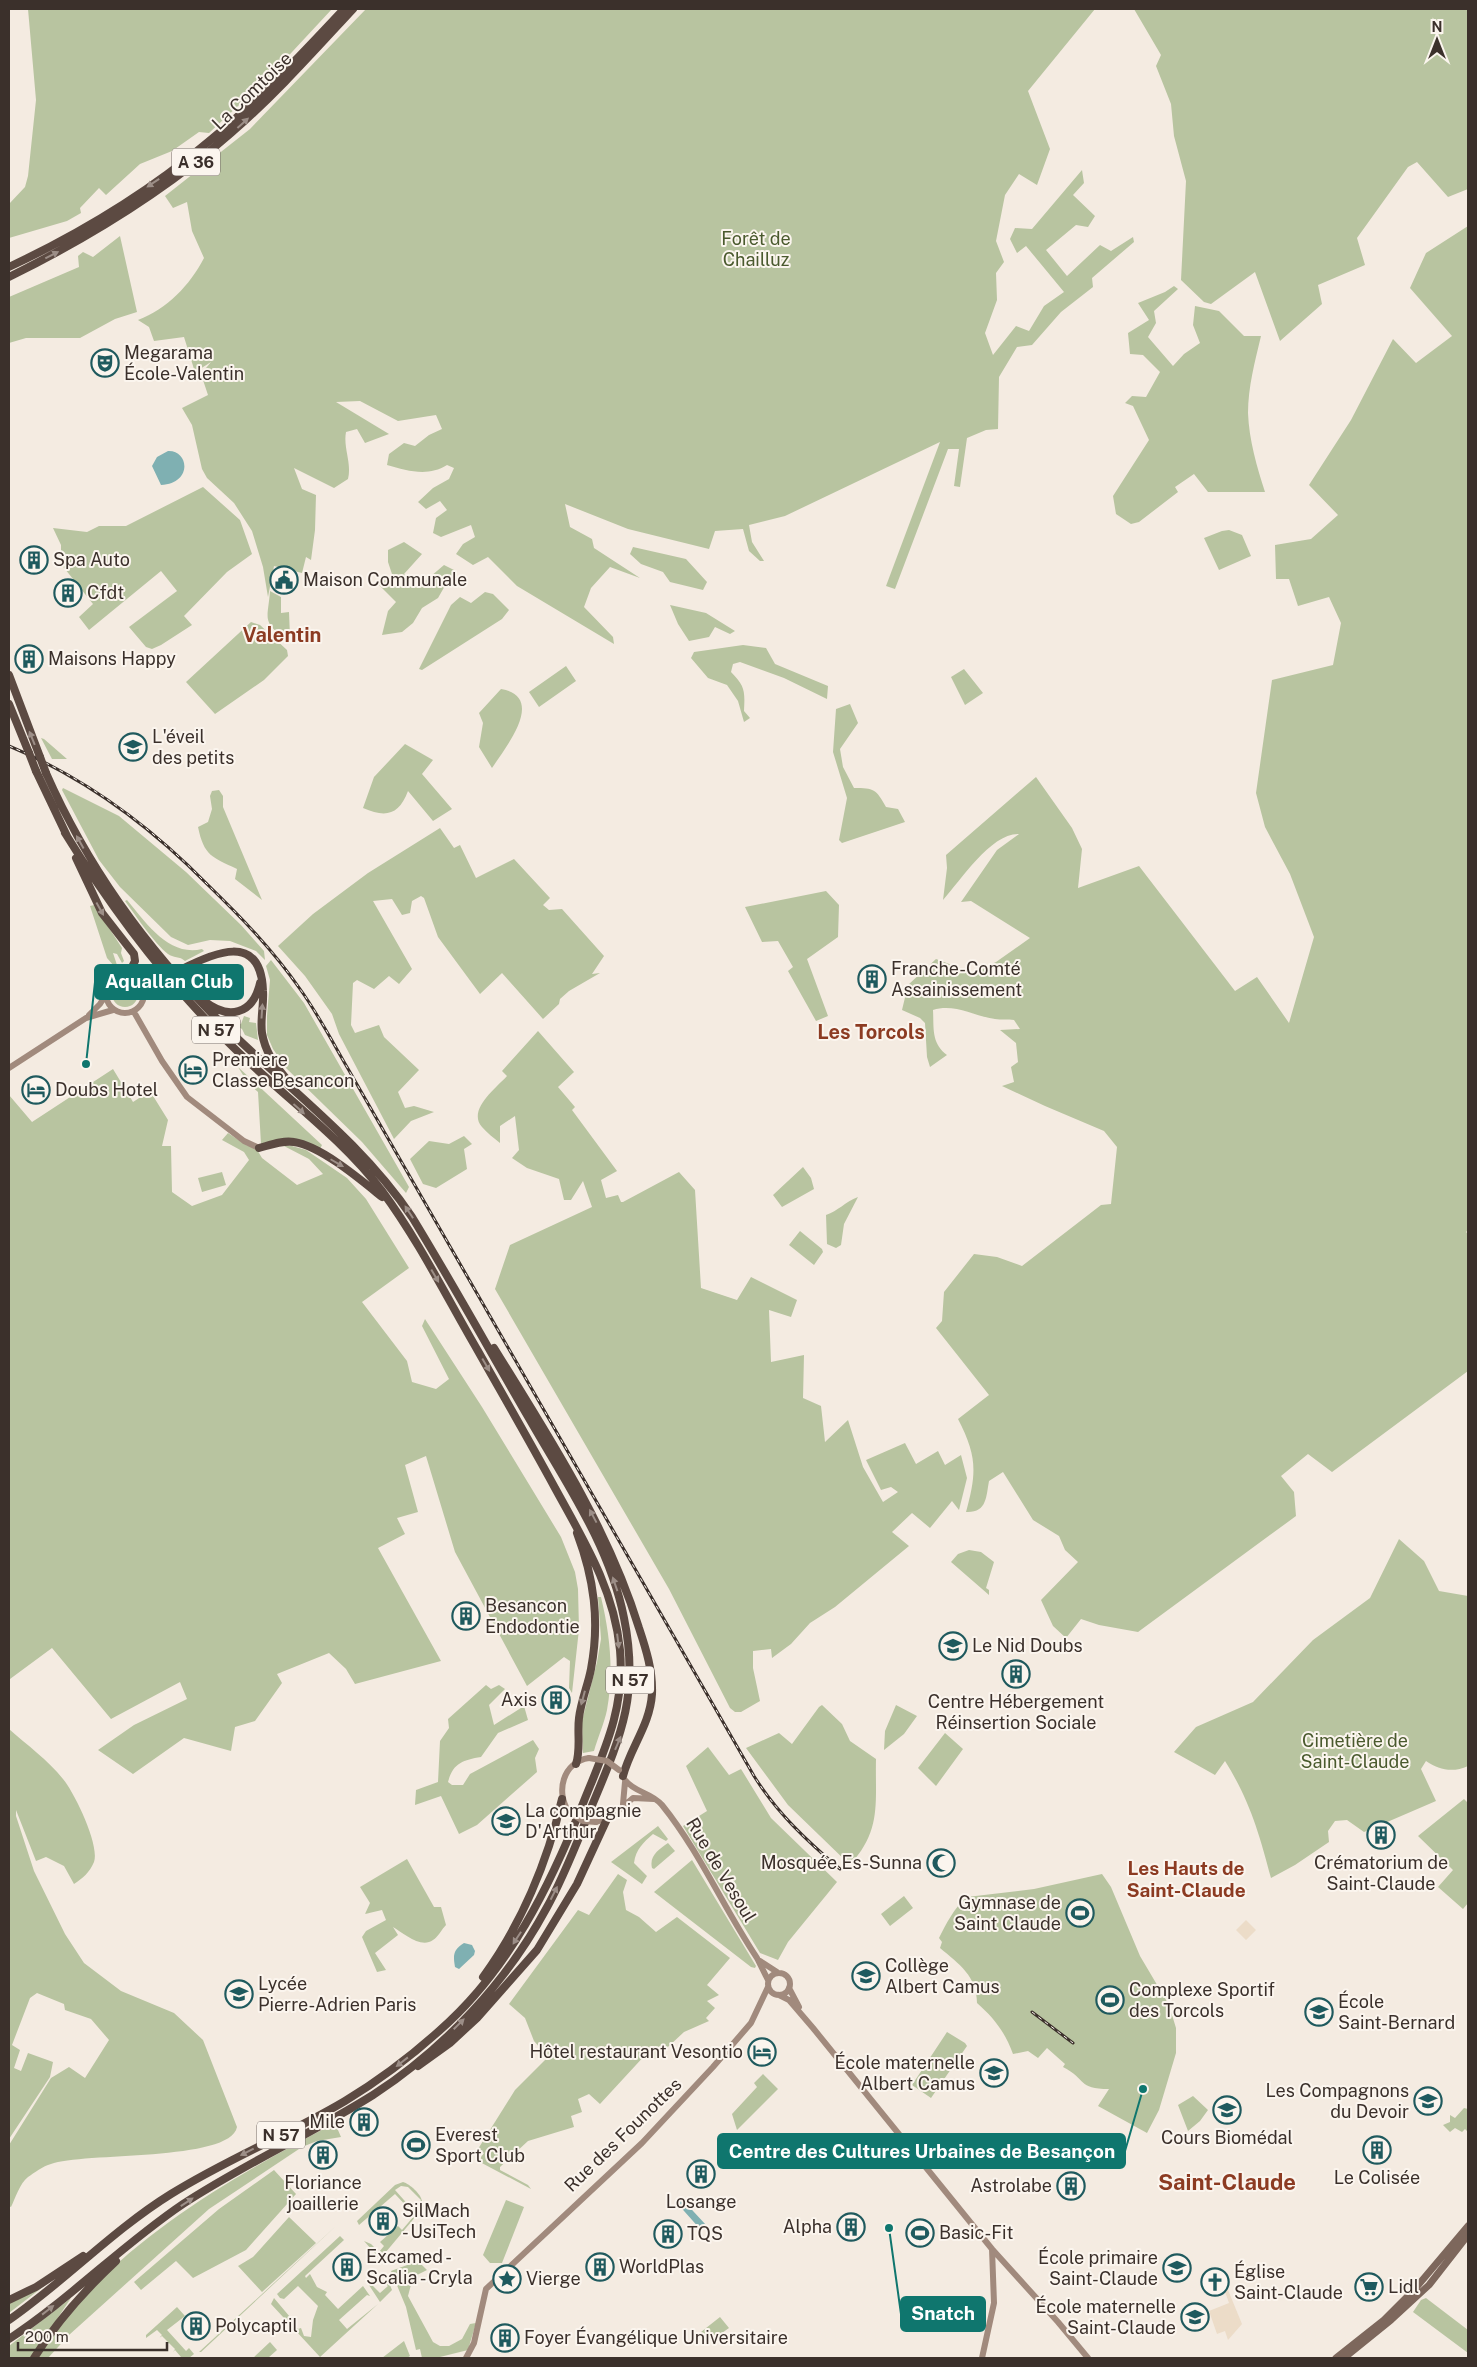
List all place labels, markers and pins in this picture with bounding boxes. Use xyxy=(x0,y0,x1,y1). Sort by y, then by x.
place label: Megarama École-Valentin xyxy=(124,342,244,384)
theatre icon: Megarama École-Valentin xyxy=(90,348,120,378)
building icon: Spa Auto xyxy=(19,545,49,575)
place label: Spa Auto xyxy=(53,549,130,570)
public building icon: Maison Communale xyxy=(269,565,299,595)
place label: Maison Communale xyxy=(303,569,467,590)
building icon: Cfdt xyxy=(53,578,83,608)
place label: Cfdt xyxy=(87,582,124,603)
building icon: Maisons Happy xyxy=(14,644,44,674)
place label: Maisons Happy xyxy=(48,648,176,669)
place label: L'éveil des petits xyxy=(152,726,234,768)
school or university icon: L'éveil des petits xyxy=(118,732,148,762)
place label: Franche-Comté Assainissement xyxy=(891,958,1022,1000)
building icon: Franche-Comté Assainissement xyxy=(857,964,887,994)
callout: Aquallan Club xyxy=(95,965,243,999)
place label: Premiere Classe Besancon xyxy=(212,1049,354,1091)
hotel icon: Premiere Classe Besancon xyxy=(178,1055,208,1085)
hotel icon: Doubs Hotel xyxy=(21,1075,51,1105)
place label: Doubs Hotel xyxy=(55,1079,158,1100)
place label: Besancon Endodontie xyxy=(485,1595,580,1637)
building icon: Besancon Endodontie xyxy=(451,1601,481,1631)
school or university icon: Le Nid Doubs xyxy=(938,1631,968,1661)
place label: Le Nid Doubs xyxy=(972,1635,1083,1656)
building icon: Centre Hébergement Réinsertion Sociale xyxy=(1001,1659,1031,1689)
building icon: Axis xyxy=(541,1685,571,1715)
place label: Axis xyxy=(501,1689,537,1710)
place label: Centre Hébergement Réinsertion Sociale xyxy=(928,1691,1104,1733)
place label: La compagnie D'Arthur xyxy=(525,1800,641,1842)
school or university icon: La compagnie D'Arthur xyxy=(491,1806,521,1836)
building icon: Crématorium de Saint-Claude xyxy=(1366,1820,1396,1850)
mosque icon: Mosquée Es-Sunna xyxy=(926,1848,956,1878)
place label: Mosquée Es-Sunna xyxy=(761,1852,922,1873)
place label: Crématorium de Saint-Claude xyxy=(1314,1852,1448,1894)
place label: Gymnase de Saint Claude xyxy=(954,1892,1061,1934)
sports icon: Gymnase de Saint Claude xyxy=(1065,1898,1095,1928)
place label: Collège Albert Camus xyxy=(885,1955,1000,1997)
school or university icon: Collège Albert Camus xyxy=(851,1961,881,1991)
place label: Lycée Pierre-Adrien Paris xyxy=(258,1973,416,2015)
school or university icon: Lycée Pierre-Adrien Paris xyxy=(224,1979,254,2009)
place label: Complexe Sportif des Torcols xyxy=(1129,1979,1275,2021)
sports icon: Complexe Sportif des Torcols xyxy=(1095,1985,1125,2015)
place label: École Saint-Bernard xyxy=(1338,1990,1455,2033)
school or university icon: École Saint-Bernard xyxy=(1304,1997,1334,2027)
hotel icon: Hôtel restaurant Vesontio xyxy=(747,2037,777,2067)
place label: Hôtel restaurant Vesontio xyxy=(529,2041,743,2062)
place label: École maternelle Albert Camus xyxy=(835,2051,975,2094)
school or university icon: École maternelle Albert Camus xyxy=(979,2058,1009,2088)
place label: Les Compagnons du Devoir xyxy=(1266,2080,1409,2122)
school or university icon: Les Compagnons du Devoir xyxy=(1413,2086,1443,2116)
school or university icon: Cours Biomédal xyxy=(1212,2095,1242,2125)
building icon: Mile xyxy=(349,2107,379,2137)
place label: Mile xyxy=(309,2111,345,2132)
place label: Everest Sport Club xyxy=(435,2124,525,2166)
place label: Cours Biomédal xyxy=(1161,2127,1293,2148)
sports icon: Everest Sport Club xyxy=(401,2130,431,2160)
callout: Centre des Cultures Urbaines de Besançon xyxy=(718,2134,1125,2168)
building icon: Le Colisée xyxy=(1362,2135,1392,2165)
building icon: Floriance joaillerie xyxy=(308,2140,338,2170)
building icon: Losange xyxy=(686,2159,716,2189)
place label: Le Colisée xyxy=(1334,2167,1420,2188)
building icon: Astrolabe xyxy=(1056,2171,1086,2201)
place label: Floriance joaillerie xyxy=(284,2172,362,2214)
place label: Astrolabe xyxy=(970,2175,1052,2196)
place label: Losange xyxy=(666,2191,736,2212)
place label: SilMach - UsiTech xyxy=(402,2200,476,2242)
building icon: SilMach - UsiTech xyxy=(368,2206,398,2236)
building icon: Alpha xyxy=(836,2212,866,2242)
place label: Alpha xyxy=(783,2216,832,2237)
sports icon: Basic-Fit xyxy=(905,2218,935,2248)
building icon: TQS xyxy=(653,2219,683,2249)
place label: Basic-Fit xyxy=(939,2222,1013,2243)
place label: TQS xyxy=(687,2223,723,2244)
place label: Excamed - Scalia - Cryla xyxy=(366,2246,473,2288)
place label: École primaire Saint-Claude xyxy=(1038,2246,1158,2289)
building icon: Excamed - Scalia - Cryla xyxy=(332,2252,362,2282)
building icon: WorldPlas xyxy=(585,2252,615,2282)
school or university icon: École primaire Saint-Claude xyxy=(1162,2253,1192,2283)
place label: WorldPlas xyxy=(619,2256,704,2277)
place label: Église Saint-Claude xyxy=(1234,2260,1343,2303)
place icon: Vierge xyxy=(492,2264,522,2294)
church icon: Église Saint-Claude xyxy=(1200,2267,1230,2297)
place label: Vierge xyxy=(526,2268,581,2289)
supermarket icon: Lidl xyxy=(1354,2272,1384,2302)
place label: Lidl xyxy=(1388,2276,1419,2297)
place label: École maternelle Saint-Claude xyxy=(1036,2295,1176,2338)
callout: Snatch xyxy=(901,2297,985,2331)
school or university icon: École maternelle Saint-Claude xyxy=(1180,2302,1210,2332)
building icon: Polycaptil xyxy=(181,2311,211,2341)
place label: Polycaptil xyxy=(215,2315,298,2336)
building icon: Foyer Évangélique Universitaire xyxy=(490,2323,520,2353)
place label: Foyer Évangélique Universitaire xyxy=(524,2326,788,2348)

